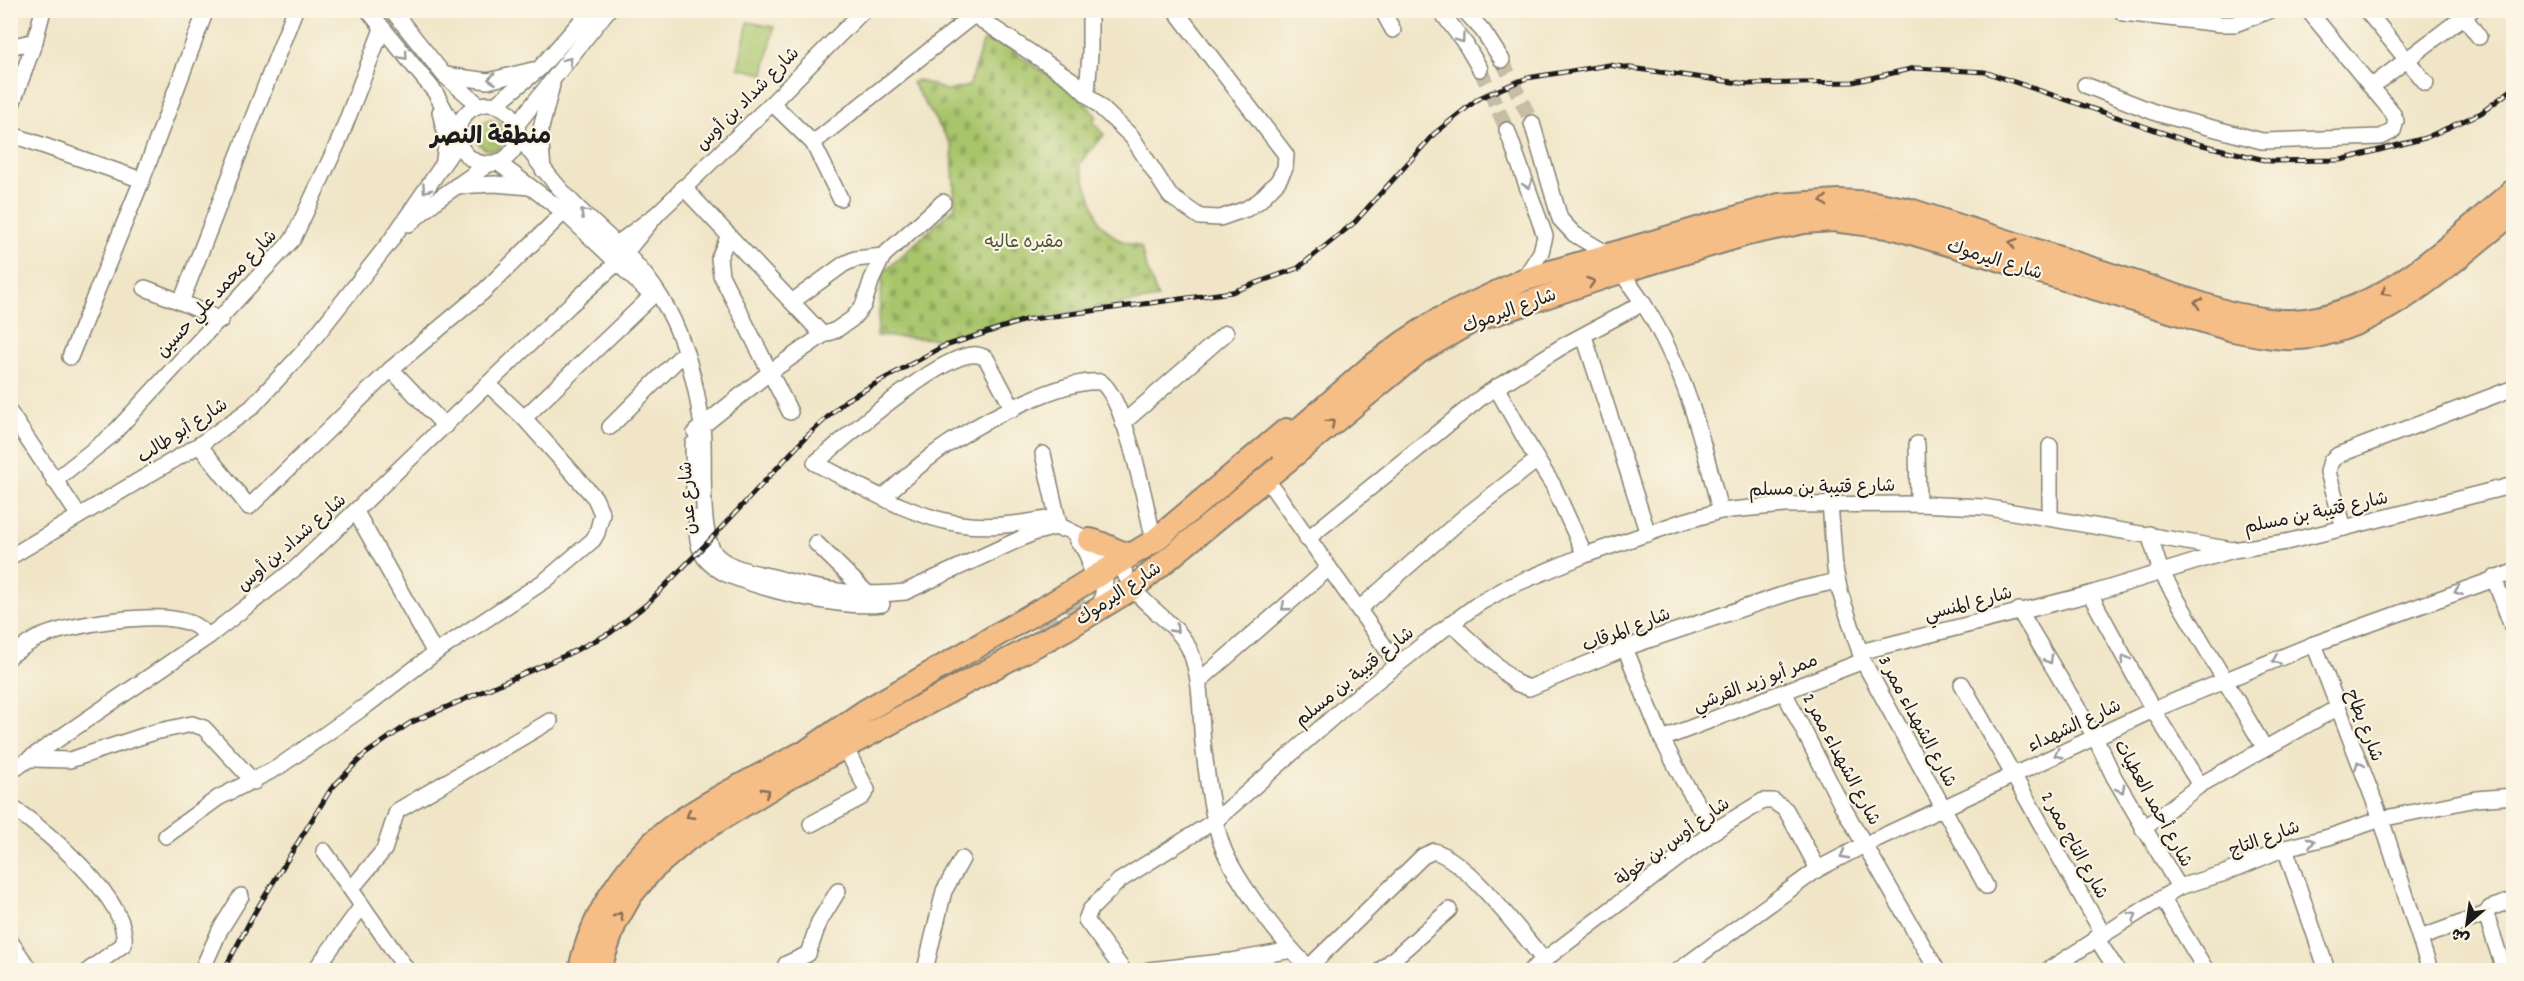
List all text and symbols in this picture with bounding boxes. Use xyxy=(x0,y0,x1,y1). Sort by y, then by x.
one-way arrow xyxy=(1454,32,1465,43)
street label: شارع شداد بن أوس xyxy=(691,42,806,157)
one-way arrow xyxy=(397,49,408,60)
one-way arrow xyxy=(560,57,571,68)
one-way arrow xyxy=(487,72,497,85)
district label: منطقة النصر xyxy=(429,121,551,155)
one-way arrow xyxy=(1521,179,1533,190)
one-way arrow xyxy=(422,182,433,193)
one-way arrow xyxy=(1819,195,1828,208)
one-way arrow xyxy=(580,209,590,220)
street label: شارع محمد علي حسين xyxy=(152,225,285,365)
park label: مقبره عاليه xyxy=(984,231,1064,256)
street label: شارع اليرموك xyxy=(1943,235,2045,288)
one-way arrow xyxy=(2008,238,2019,250)
one-way arrow xyxy=(1585,276,1596,289)
street label: شارع اليرموك xyxy=(1459,284,1561,341)
one-way arrow xyxy=(2381,285,2392,296)
one-way arrow xyxy=(2193,298,2204,310)
street label: شارع أبو طالب xyxy=(133,393,234,471)
one-way arrow xyxy=(1324,420,1335,431)
street label: شارع عدن xyxy=(674,460,705,535)
street label: شارع قتيبة بن مسلم xyxy=(1748,474,1896,505)
street label: شارع قتيبة بن مسلم xyxy=(2242,487,2391,542)
street label: شارع شداد بن أوس xyxy=(232,489,353,599)
street label: شارع اليرموك xyxy=(1071,557,1167,633)
street label: شارع المنسي xyxy=(1922,582,2016,630)
one-way arrow xyxy=(2453,584,2464,596)
one-way arrow xyxy=(1281,600,1292,611)
street label: شارع المرقاب xyxy=(1579,603,1675,660)
one-way arrow xyxy=(1167,621,1178,632)
street label: شارع قتيبة بن مسلم xyxy=(1291,622,1420,734)
street label: ممر أبو زيد القرشي xyxy=(1690,649,1822,721)
street label: شارع الشهداء ممر 3 xyxy=(1870,652,1961,793)
one-way arrow xyxy=(2271,653,2282,665)
one-way arrow xyxy=(2041,654,2053,664)
one-way arrow xyxy=(2121,654,2132,665)
street label: شارع يطاح xyxy=(2337,686,2388,766)
street label: شارع الشهداء ممر 2 xyxy=(1794,690,1885,830)
street label: شارع الشهداء xyxy=(2024,695,2126,760)
street label: شارع أحمد العطيات xyxy=(2106,736,2197,873)
one-way arrow xyxy=(2054,746,2065,758)
one-way arrow xyxy=(2354,760,2366,771)
one-way arrow xyxy=(2114,783,2125,793)
one-way arrow xyxy=(760,787,770,799)
street label: شارع التاج ممر 2 xyxy=(2033,788,2113,904)
street label: شارع أوس بن خولة xyxy=(1611,793,1736,893)
one-way arrow xyxy=(686,807,696,819)
street label: شارع التاج xyxy=(2226,816,2304,865)
one-way arrow xyxy=(2306,836,2316,849)
one-way arrow xyxy=(1839,848,1850,860)
north arrow xyxy=(2437,894,2497,954)
one-way arrow xyxy=(612,911,623,922)
one-way arrow xyxy=(2127,912,2137,924)
text: ش xyxy=(2448,921,2474,949)

